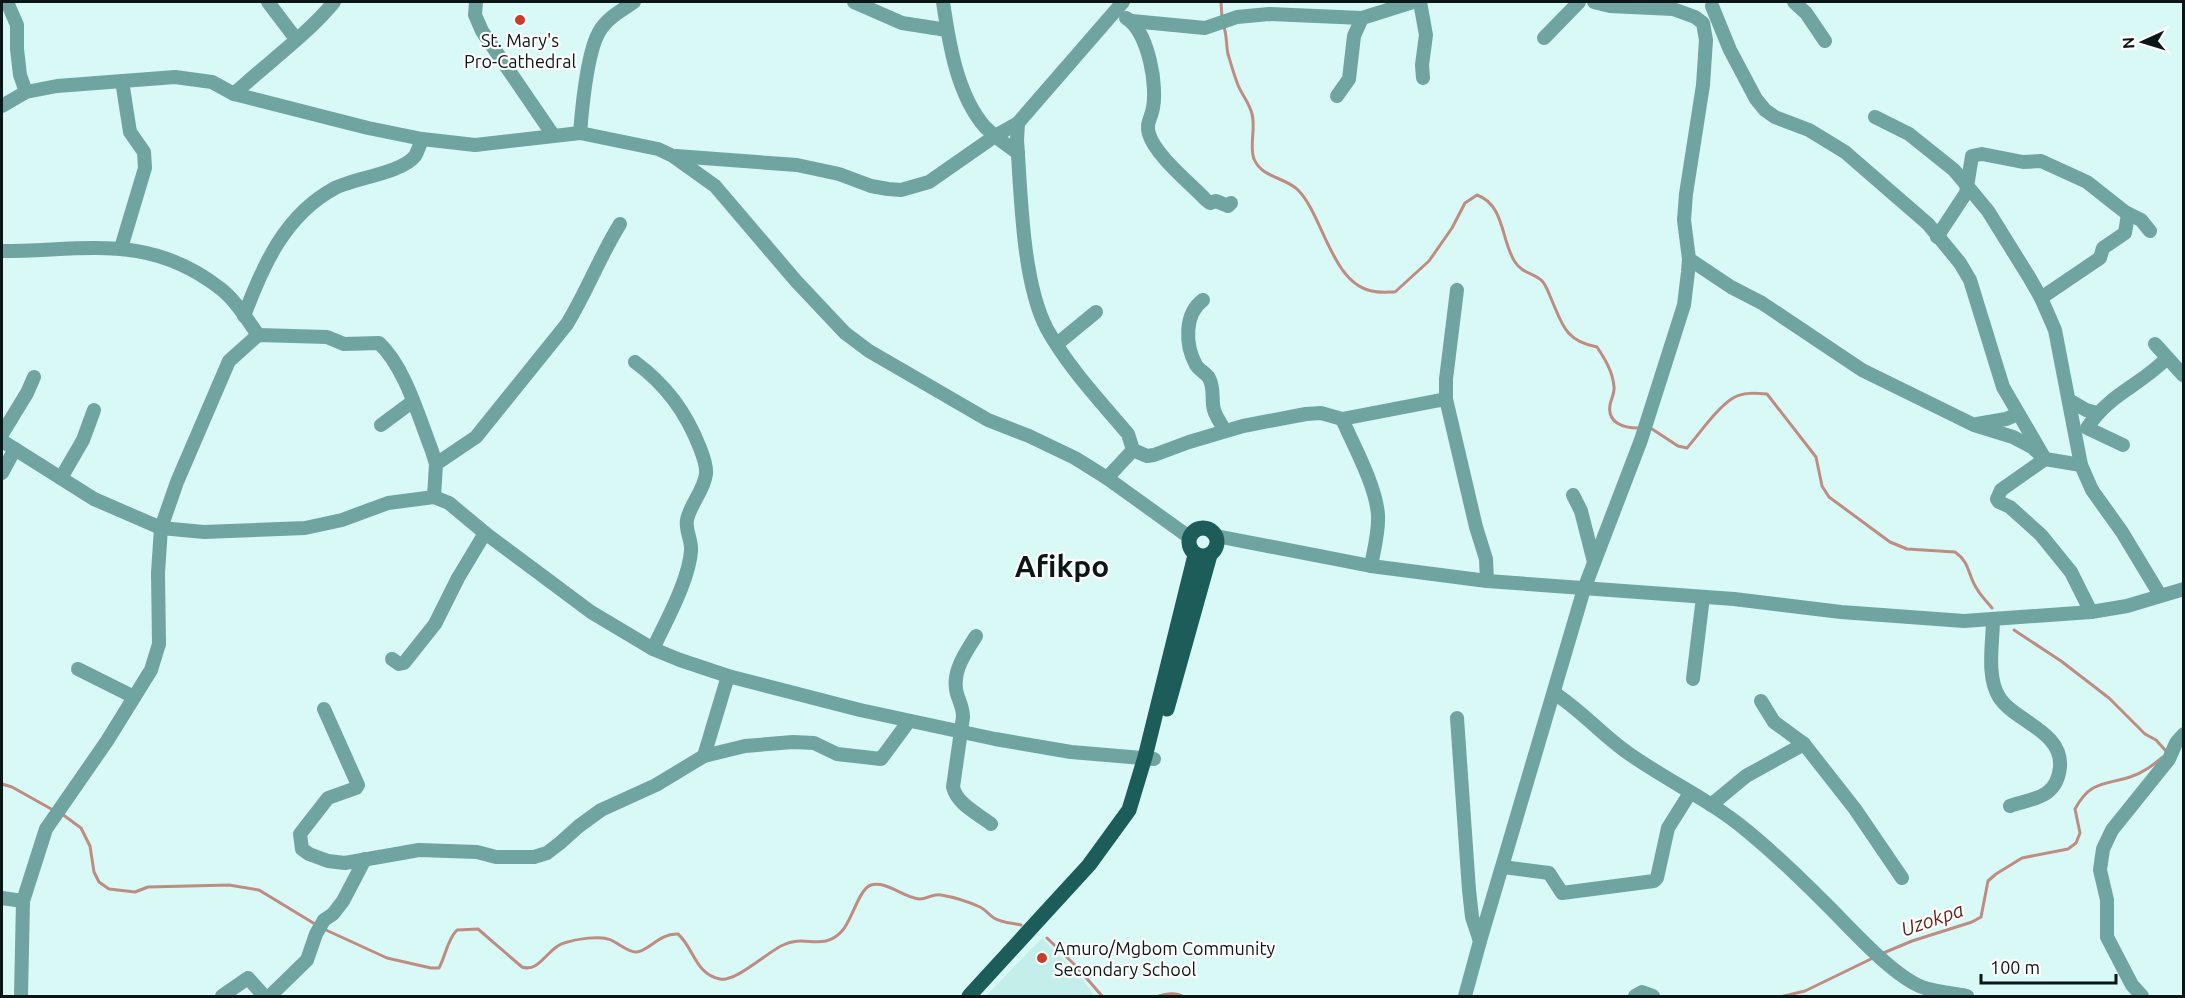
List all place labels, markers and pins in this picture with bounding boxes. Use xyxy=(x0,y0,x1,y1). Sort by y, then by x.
marker: St. Mary's Pro-Cathedral xyxy=(513,13,527,27)
place label: St. Mary's Pro-Cathedral xyxy=(464,30,576,71)
place label: Amuro/Mgbom Community Secondary School xyxy=(1054,938,1276,979)
marker: Amuro/Mgbom Community Secondary School xyxy=(1035,951,1049,965)

